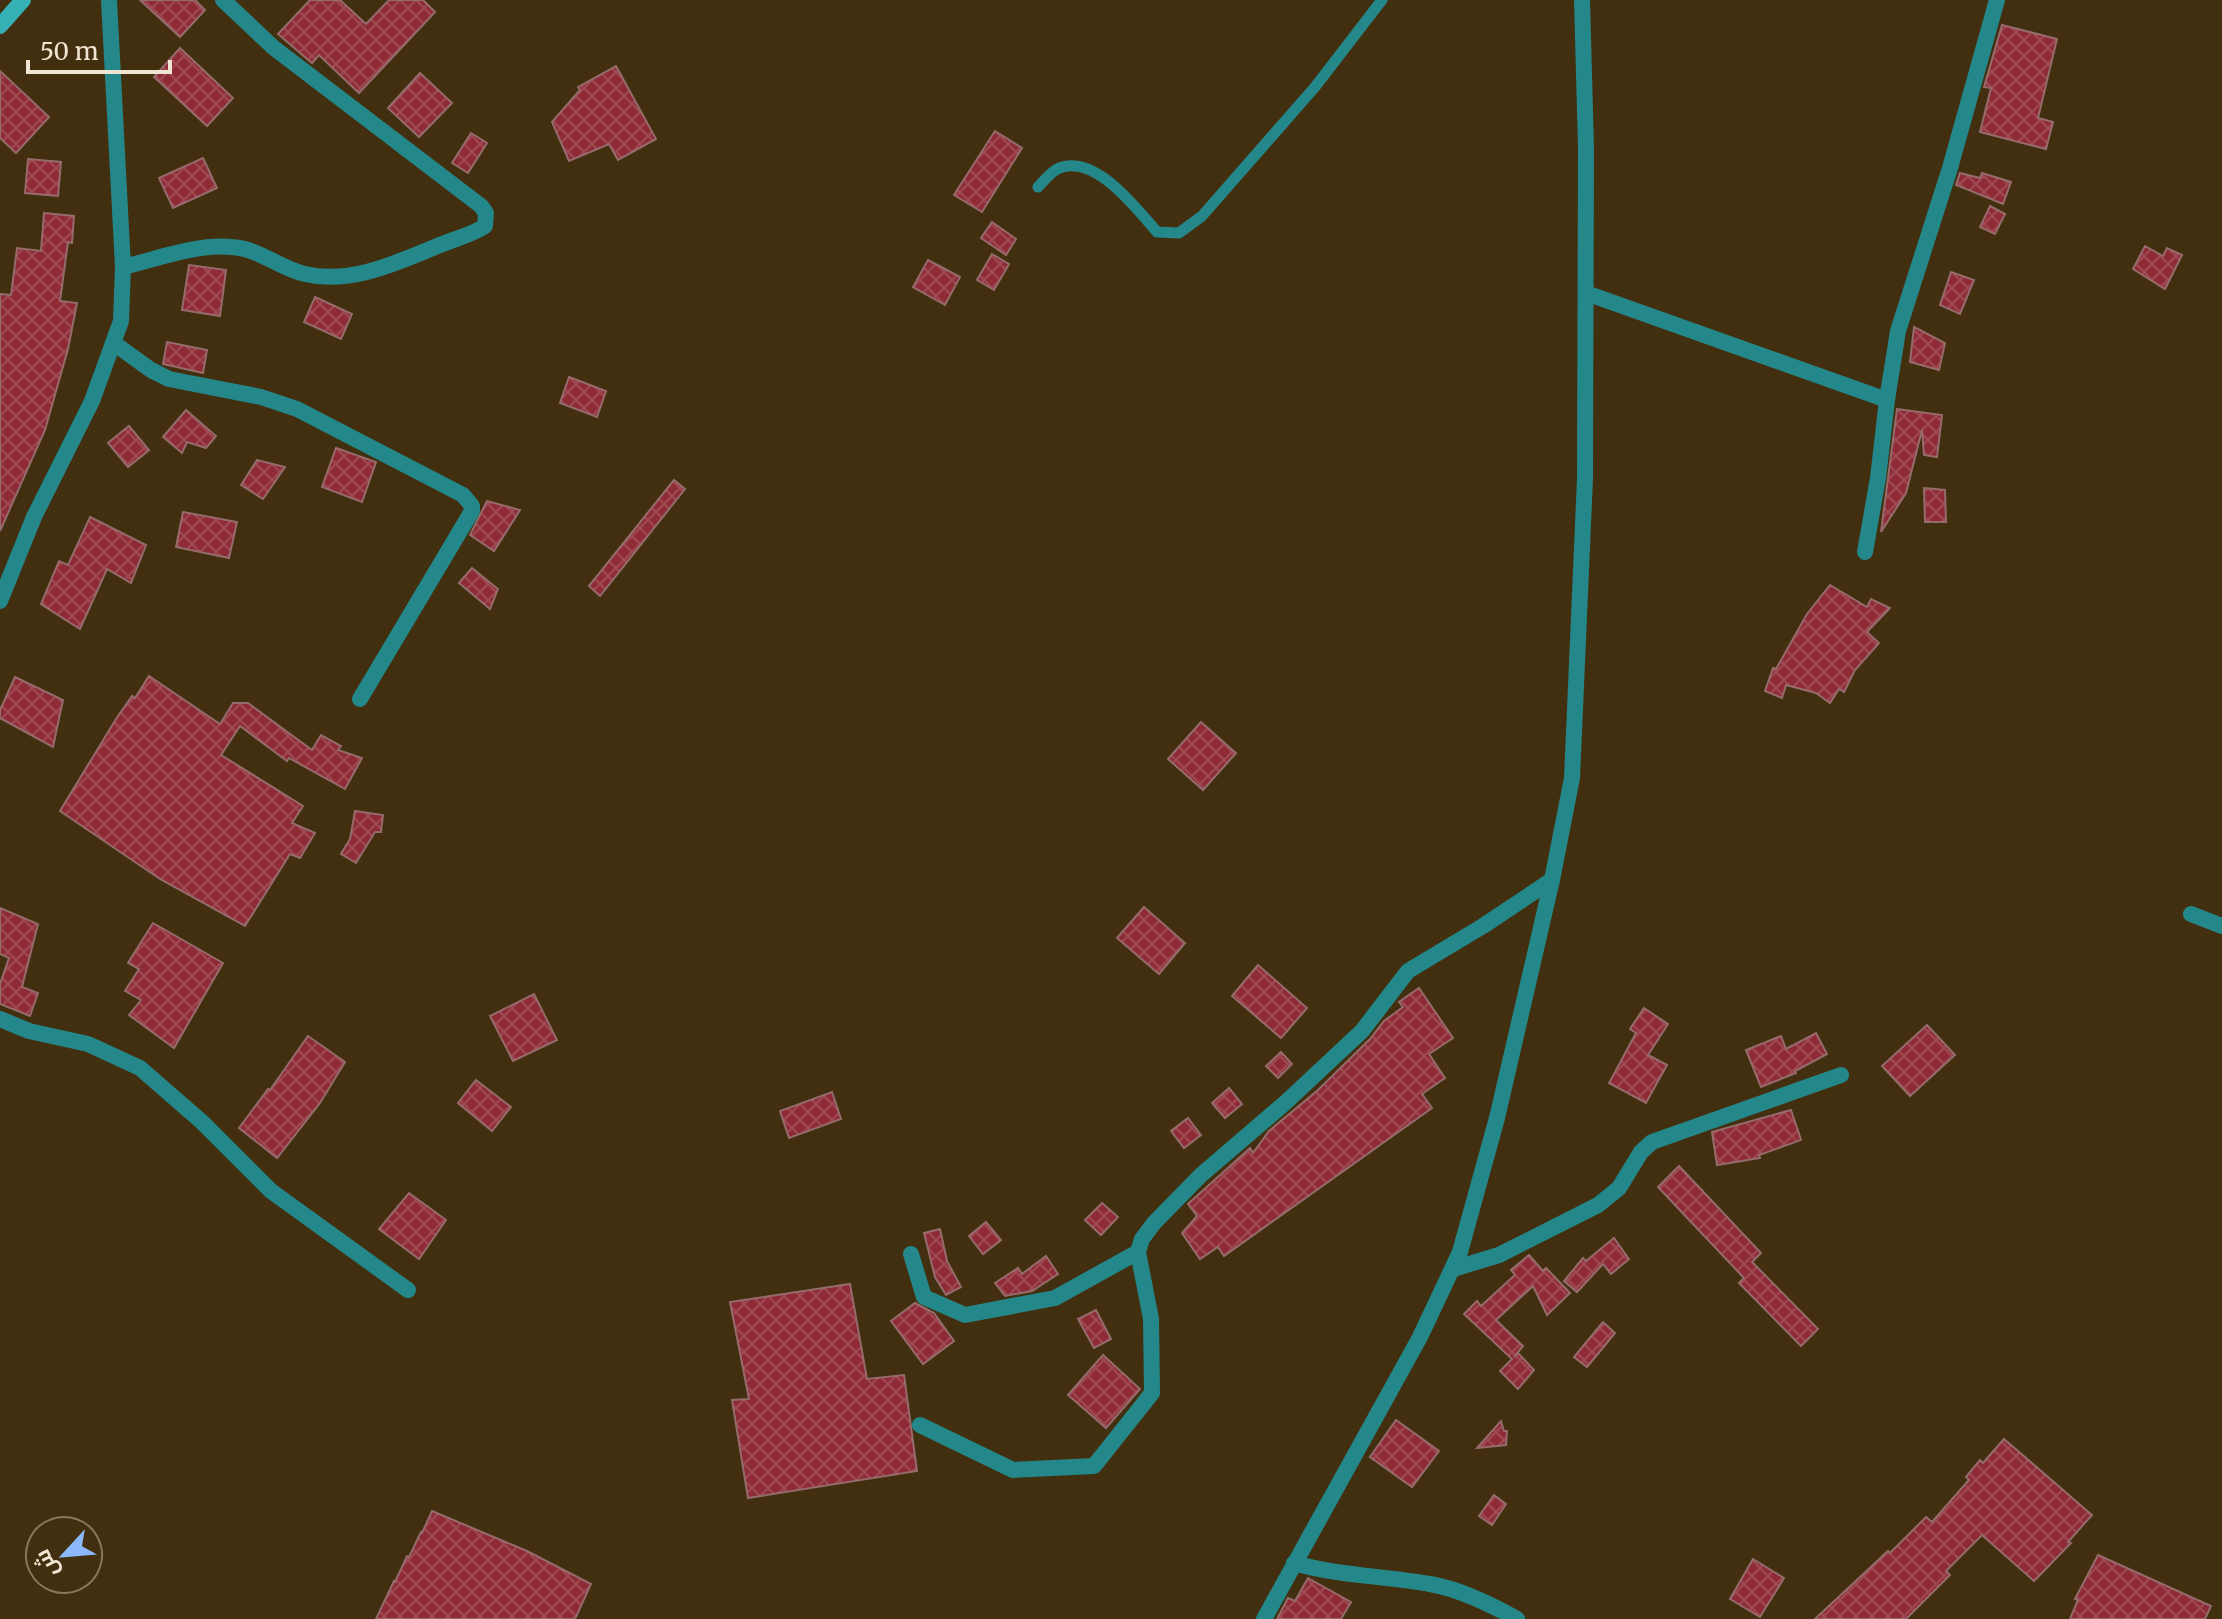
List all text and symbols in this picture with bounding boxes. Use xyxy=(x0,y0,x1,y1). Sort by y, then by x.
scale bar xyxy=(28,24,170,74)
text: 50 m xyxy=(40,36,99,67)
north arrow xyxy=(24,1515,104,1595)
text: ش xyxy=(27,1545,65,1583)

